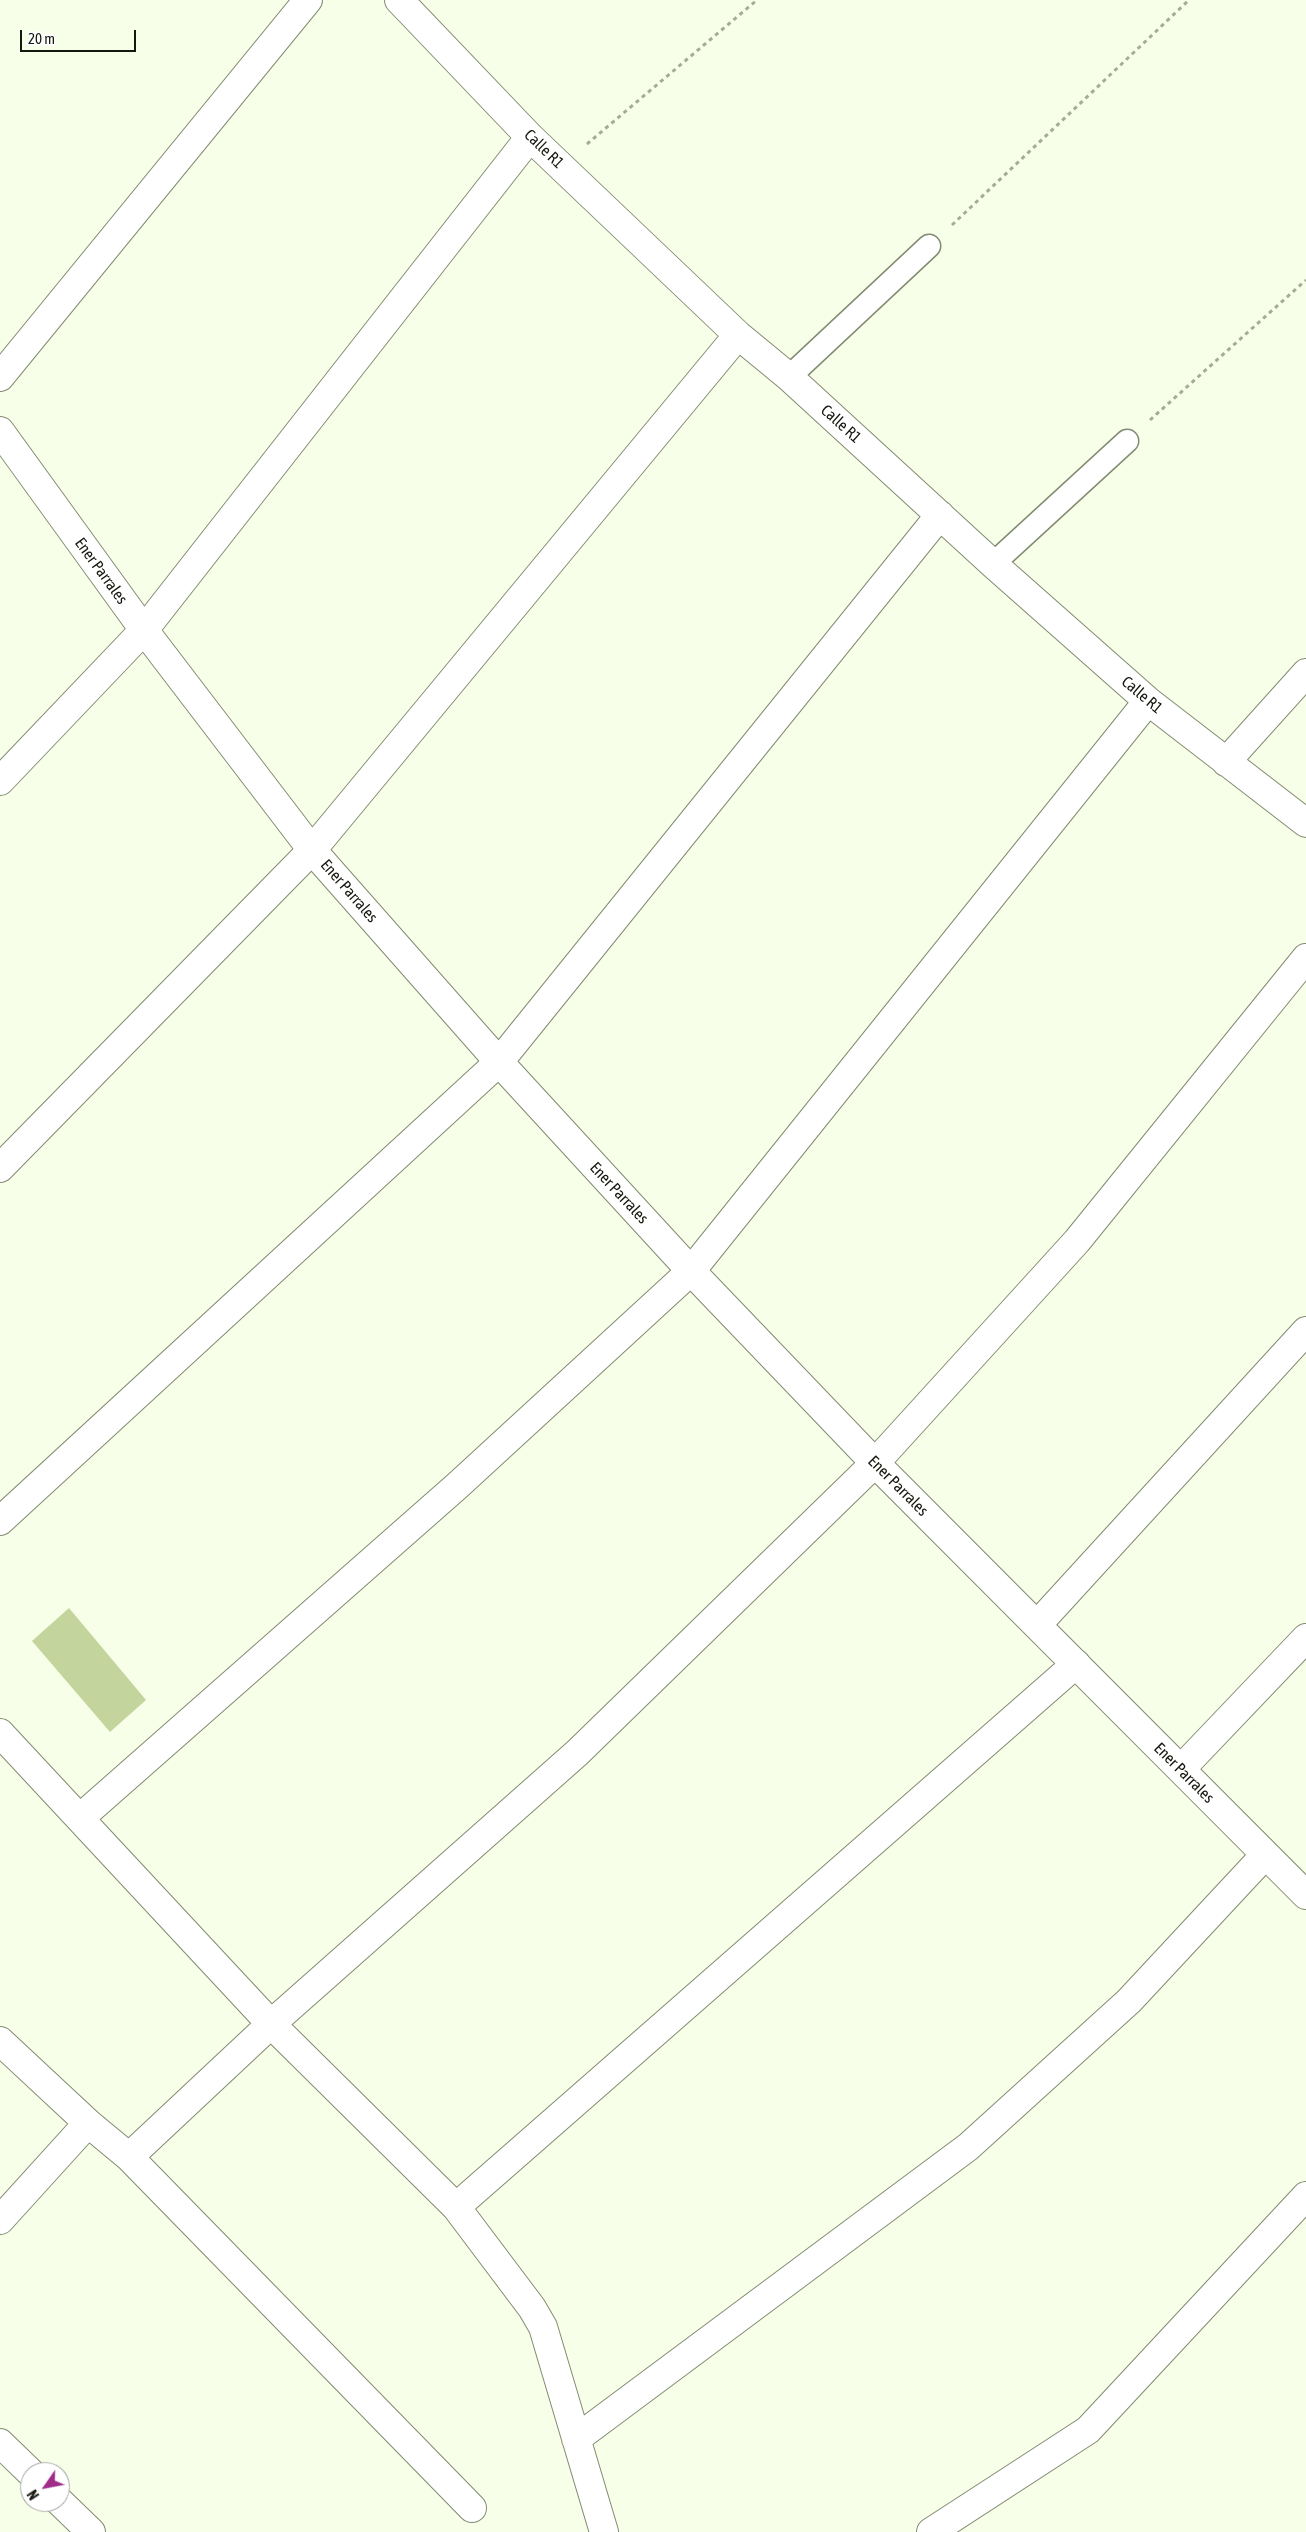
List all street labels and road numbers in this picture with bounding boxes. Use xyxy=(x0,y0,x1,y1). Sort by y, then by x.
street label: Calle R1 xyxy=(520,125,568,173)
street label: Calle R1 xyxy=(817,401,865,447)
street label: Ener Parrales xyxy=(71,534,131,608)
street label: Calle R1 xyxy=(1117,672,1167,718)
street label: Ener Parrales xyxy=(316,856,382,926)
street label: Ener Parrales xyxy=(586,1158,652,1228)
street label: Ener Parrales xyxy=(864,1452,932,1520)
street label: Ener Parrales xyxy=(1150,1739,1218,1807)

